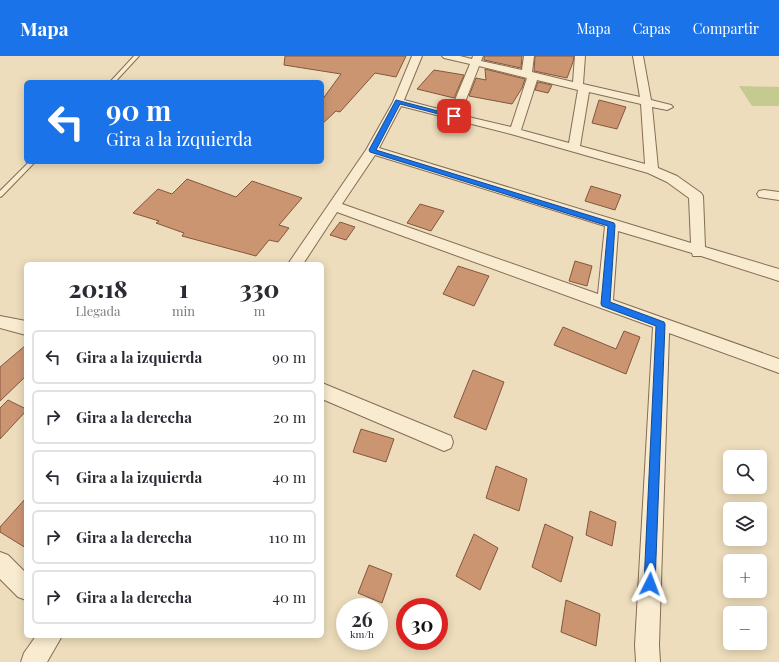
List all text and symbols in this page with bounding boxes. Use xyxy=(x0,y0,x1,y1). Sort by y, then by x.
text: Mapa xyxy=(20,15,69,41)
text: Mapa xyxy=(576,19,611,38)
text: Capas xyxy=(633,19,671,38)
text: Compartir xyxy=(693,19,759,38)
text: 90 m xyxy=(106,91,171,128)
icon: left xyxy=(40,96,92,148)
pin xyxy=(437,99,471,133)
icon: arrive xyxy=(443,105,465,127)
text: Gira a la izquierda xyxy=(106,127,252,151)
text: 20:18 xyxy=(69,272,128,304)
text: 1 xyxy=(179,272,188,304)
text: 330 xyxy=(240,272,279,304)
text: Llegada xyxy=(75,302,121,319)
text: min xyxy=(172,302,195,319)
text: m xyxy=(254,302,265,319)
icon: left xyxy=(42,346,64,368)
text: Gira a la izquierda xyxy=(76,347,202,367)
text: 90 m xyxy=(272,347,306,367)
icon: right xyxy=(42,406,64,428)
text: Gira a la derecha xyxy=(76,407,192,427)
text: 20 m xyxy=(273,407,306,427)
map controls xyxy=(723,450,767,650)
button: search xyxy=(723,450,767,494)
icon: left xyxy=(42,466,64,488)
text: Gira a la izquierda xyxy=(76,467,202,487)
text: 40 m xyxy=(273,467,306,487)
button: layers xyxy=(723,502,767,546)
icon: right xyxy=(42,526,64,548)
text: Gira a la derecha xyxy=(76,527,192,547)
text: 110 m xyxy=(269,527,306,547)
button: + xyxy=(723,554,767,598)
position arrow xyxy=(629,563,671,605)
icon: right xyxy=(42,586,64,608)
text: Gira a la derecha xyxy=(76,587,192,607)
text: 40 m xyxy=(273,587,306,607)
speed limit sign: 30 xyxy=(396,598,448,650)
text: 26 xyxy=(351,605,373,632)
button: − xyxy=(723,606,767,650)
text: km/h xyxy=(350,627,374,641)

